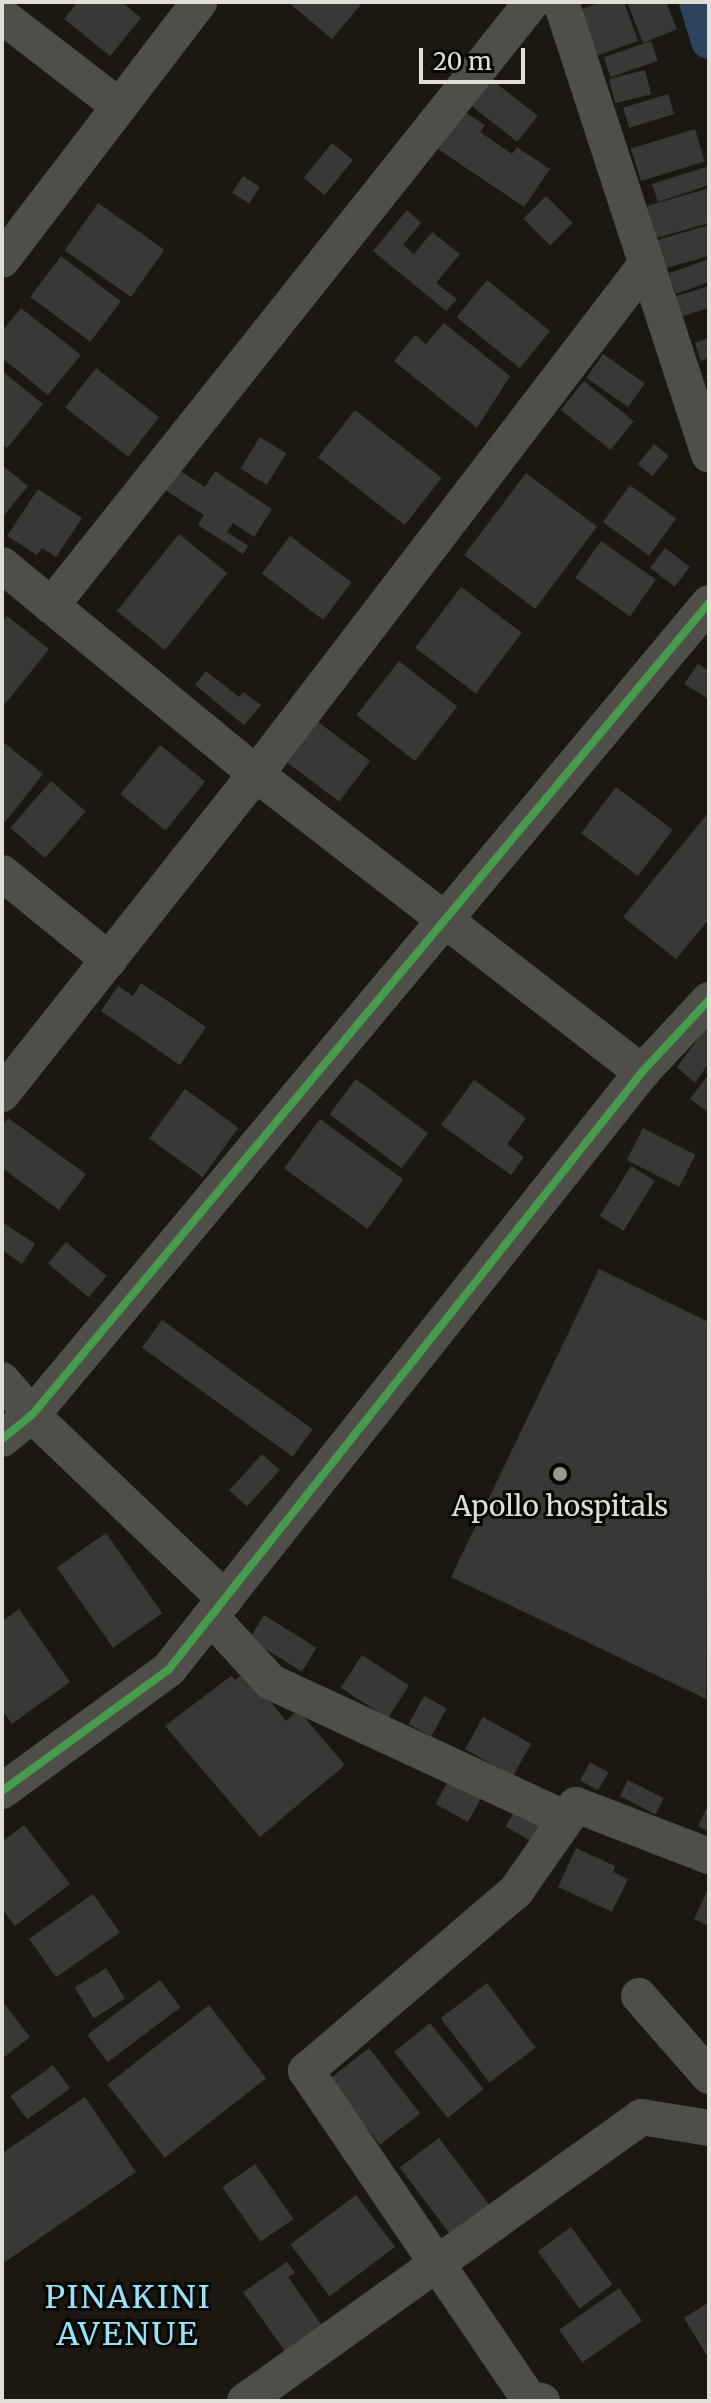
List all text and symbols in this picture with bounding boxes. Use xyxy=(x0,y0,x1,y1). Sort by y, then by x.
scale bar xyxy=(423,32,529,82)
text: 20 m xyxy=(433,46,492,77)
marker: Apollo hospitals xyxy=(549,1463,571,1485)
place label: Apollo hospitals xyxy=(452,1489,668,1523)
district label: PINAKINI AVENUE xyxy=(44,2279,212,2354)

